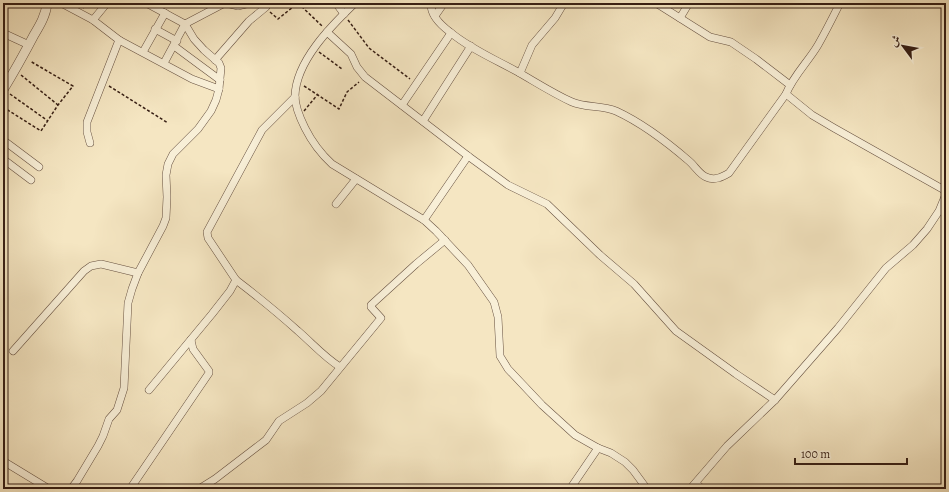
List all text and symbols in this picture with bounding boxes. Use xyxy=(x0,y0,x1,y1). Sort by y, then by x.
north arrow xyxy=(883,26,923,66)
text: ش xyxy=(886,32,904,50)
scale bar xyxy=(795,440,907,466)
text: 100 m xyxy=(801,446,830,462)

